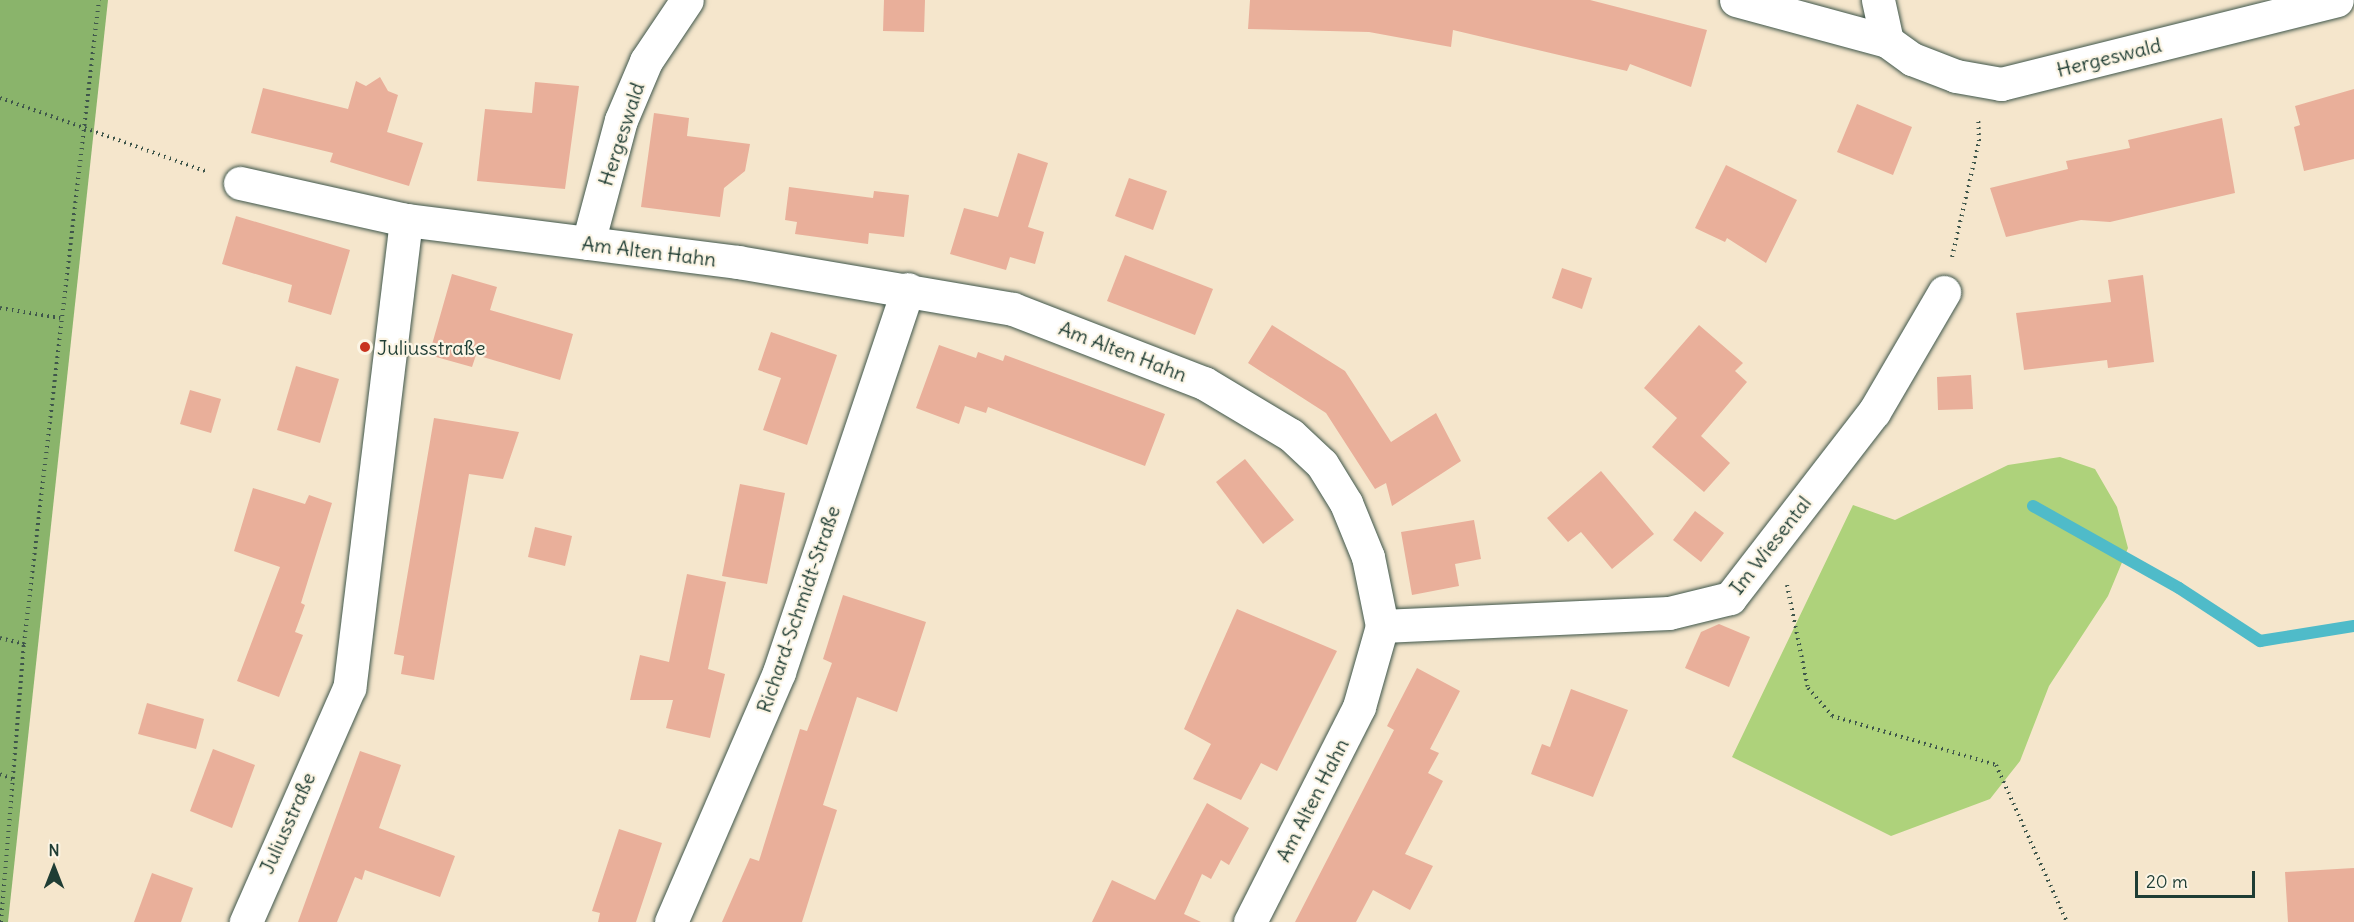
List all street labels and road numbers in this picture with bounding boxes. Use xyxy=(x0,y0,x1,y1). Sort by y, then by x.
street label: Hergeswald xyxy=(2054,32,2164,82)
street label: Hergeswald xyxy=(593,79,649,189)
street label: Am Alten Hahn xyxy=(581,231,717,271)
street label: Am Alten Hahn xyxy=(1056,316,1190,386)
street label: Im Wiesental xyxy=(1724,491,1816,599)
street label: Richard-Schmidt-Straße xyxy=(751,502,845,716)
street label: Am Alten Hahn xyxy=(1271,734,1353,866)
street label: Juliusstraße xyxy=(254,769,320,877)

